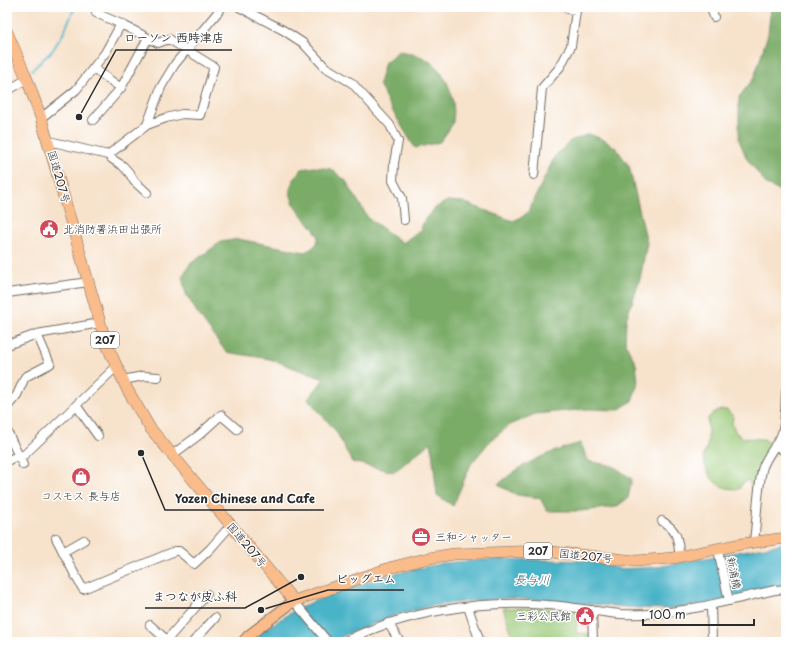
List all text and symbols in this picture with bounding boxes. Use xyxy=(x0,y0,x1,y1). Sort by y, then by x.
callout: ローソン 西時津店 xyxy=(116,26,232,50)
text: ローソン 西時津店 xyxy=(124,28,224,46)
street label: 国道207号 xyxy=(44,148,75,205)
public building icon: 北消防署浜田出張所 xyxy=(38,218,60,240)
place label: 北消防署浜田出張所 xyxy=(63,220,162,237)
road number: 207 xyxy=(91,332,119,348)
shop icon: コスモス 長与店 xyxy=(70,466,92,488)
callout: Yozen Chinese and Cafe xyxy=(165,486,324,510)
place label: コスモス 長与店 xyxy=(41,487,121,504)
text: Yozen Chinese and Cafe xyxy=(175,489,315,507)
street label: 国道207号 xyxy=(223,518,271,571)
office icon: 三和シャッター xyxy=(410,526,432,548)
place label: 三和シャッター xyxy=(435,528,512,545)
road number: 207 xyxy=(524,543,552,559)
street label: 国道207号 xyxy=(558,544,614,567)
street label: 新浦橋 xyxy=(723,555,746,591)
callout: ビッグエム xyxy=(328,566,404,590)
text: ビッグエム xyxy=(336,569,396,587)
water label: 長与川 xyxy=(514,570,550,588)
callout: まつなが皮ふ科 xyxy=(145,584,245,608)
text: まつなが皮ふ科 xyxy=(153,587,237,605)
scale bar xyxy=(643,601,754,627)
public building icon: 三彩公民館 xyxy=(574,605,596,627)
text: 100 m xyxy=(649,605,686,623)
place label: 三彩公民館 xyxy=(516,607,571,624)

